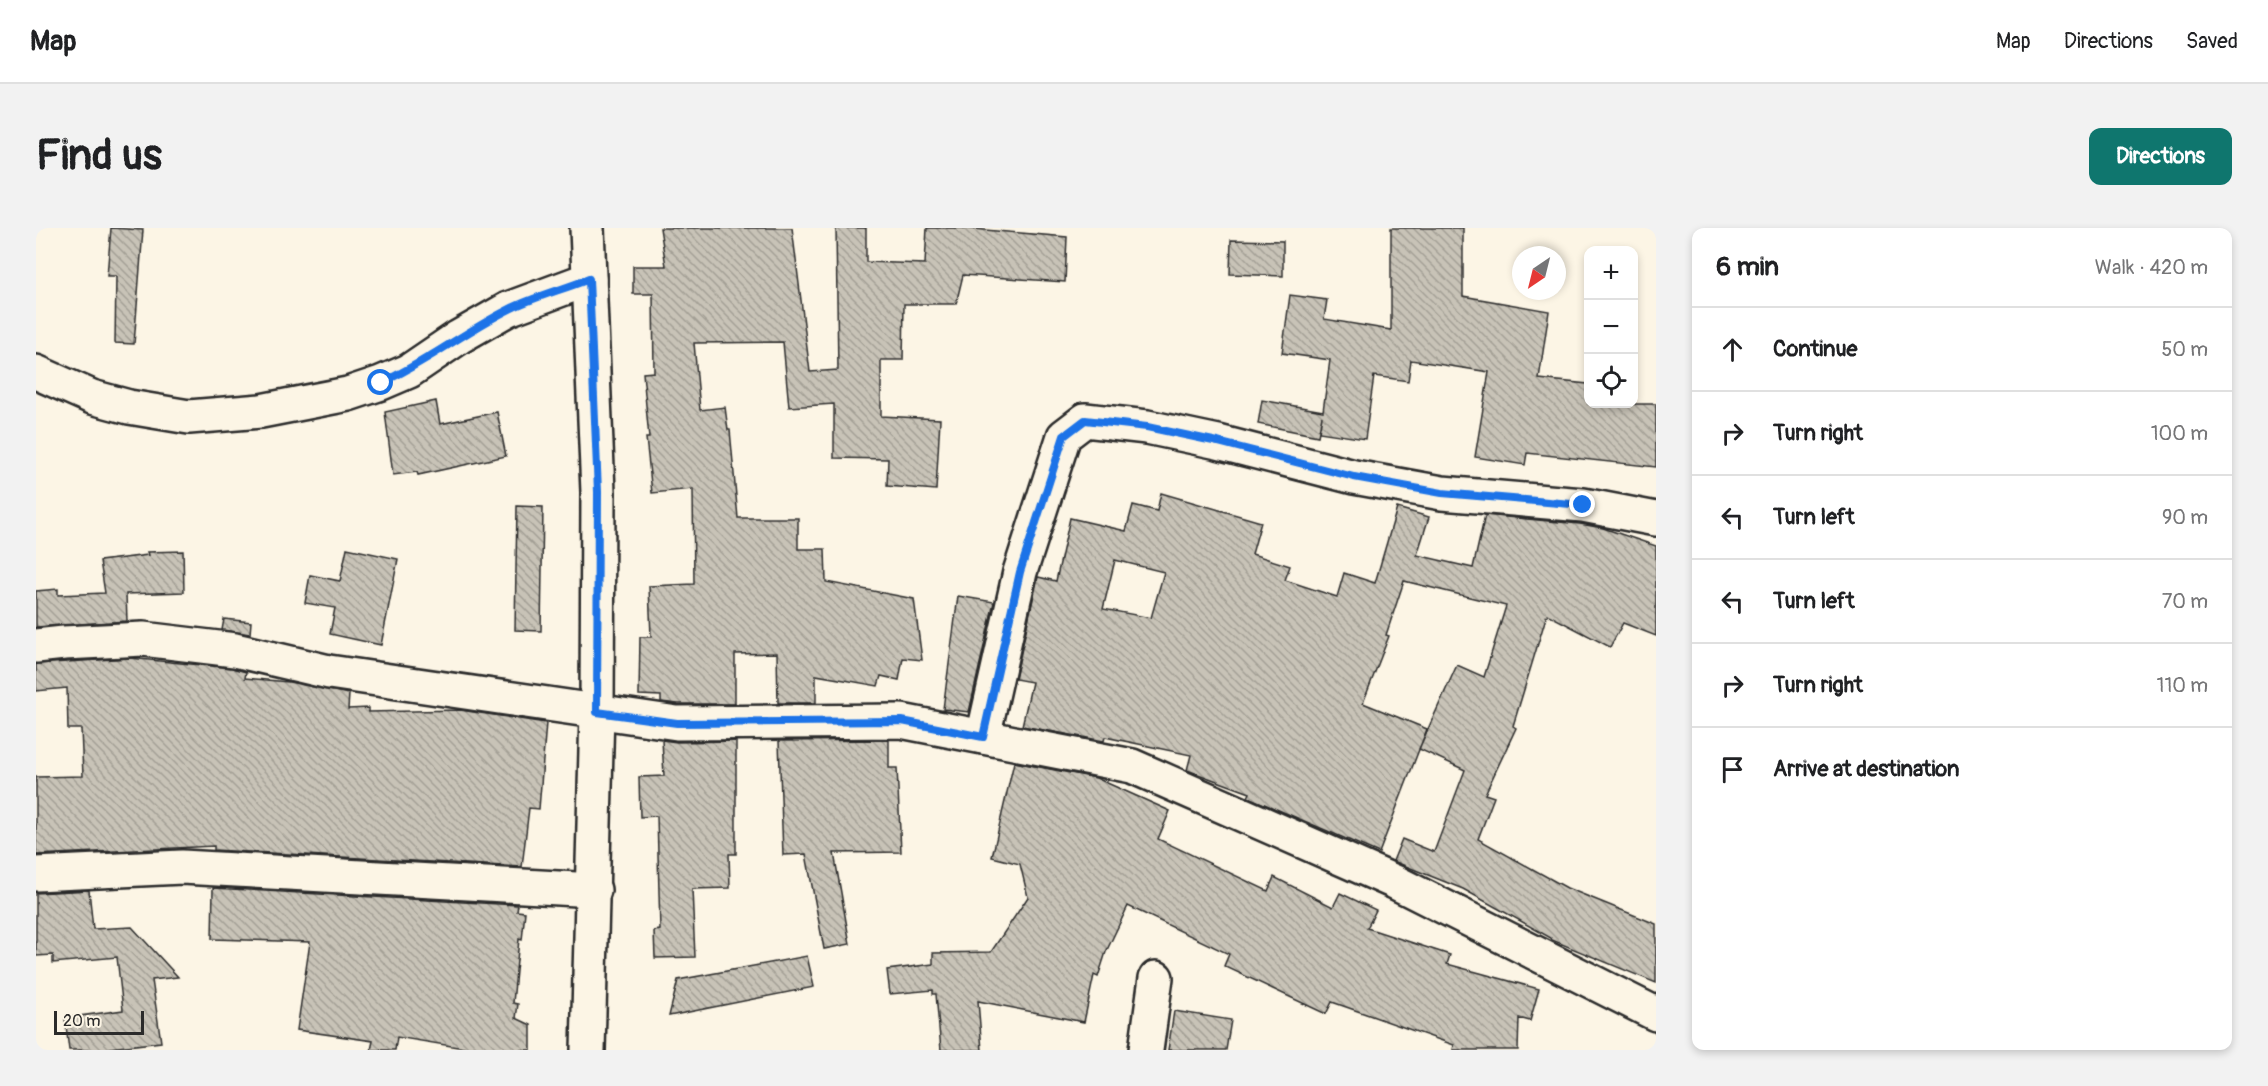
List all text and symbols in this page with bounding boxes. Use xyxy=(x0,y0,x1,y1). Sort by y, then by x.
text: Map xyxy=(30,24,76,59)
text: Map xyxy=(1996,28,2031,55)
text: Directions xyxy=(2064,28,2153,55)
text: Saved xyxy=(2186,28,2238,55)
button: Directions xyxy=(2089,128,2232,185)
text: Find us xyxy=(36,130,162,182)
north arrow xyxy=(1512,246,1566,300)
map controls xyxy=(1584,246,1638,408)
button: + xyxy=(1584,246,1638,300)
text: 6 min xyxy=(1716,251,1779,283)
text: Walk · 420 m xyxy=(2095,255,2208,280)
button: − xyxy=(1584,300,1638,354)
icon: ahead xyxy=(1716,333,1749,366)
text: Continue xyxy=(1773,335,1857,363)
text: 50 m xyxy=(2161,337,2208,362)
button: locate xyxy=(1584,354,1638,408)
route start xyxy=(367,369,393,395)
icon: right xyxy=(1716,417,1749,450)
text: Turn right xyxy=(1773,419,1863,447)
text: 100 m xyxy=(2151,421,2208,446)
route end xyxy=(1569,491,1595,517)
icon: left xyxy=(1716,501,1749,534)
text: Turn left xyxy=(1773,503,1855,531)
text: 90 m xyxy=(2162,505,2208,530)
icon: left xyxy=(1716,585,1749,618)
text: Turn left xyxy=(1773,587,1855,615)
text: 70 m xyxy=(2162,589,2208,614)
icon: right xyxy=(1716,669,1749,702)
text: Turn right xyxy=(1773,671,1863,699)
text: 110 m xyxy=(2157,673,2208,698)
icon: arrive xyxy=(1716,753,1749,786)
text: Arrive at destination xyxy=(1773,755,1959,783)
scale bar xyxy=(54,1008,144,1036)
text: 20 m xyxy=(63,1011,101,1031)

